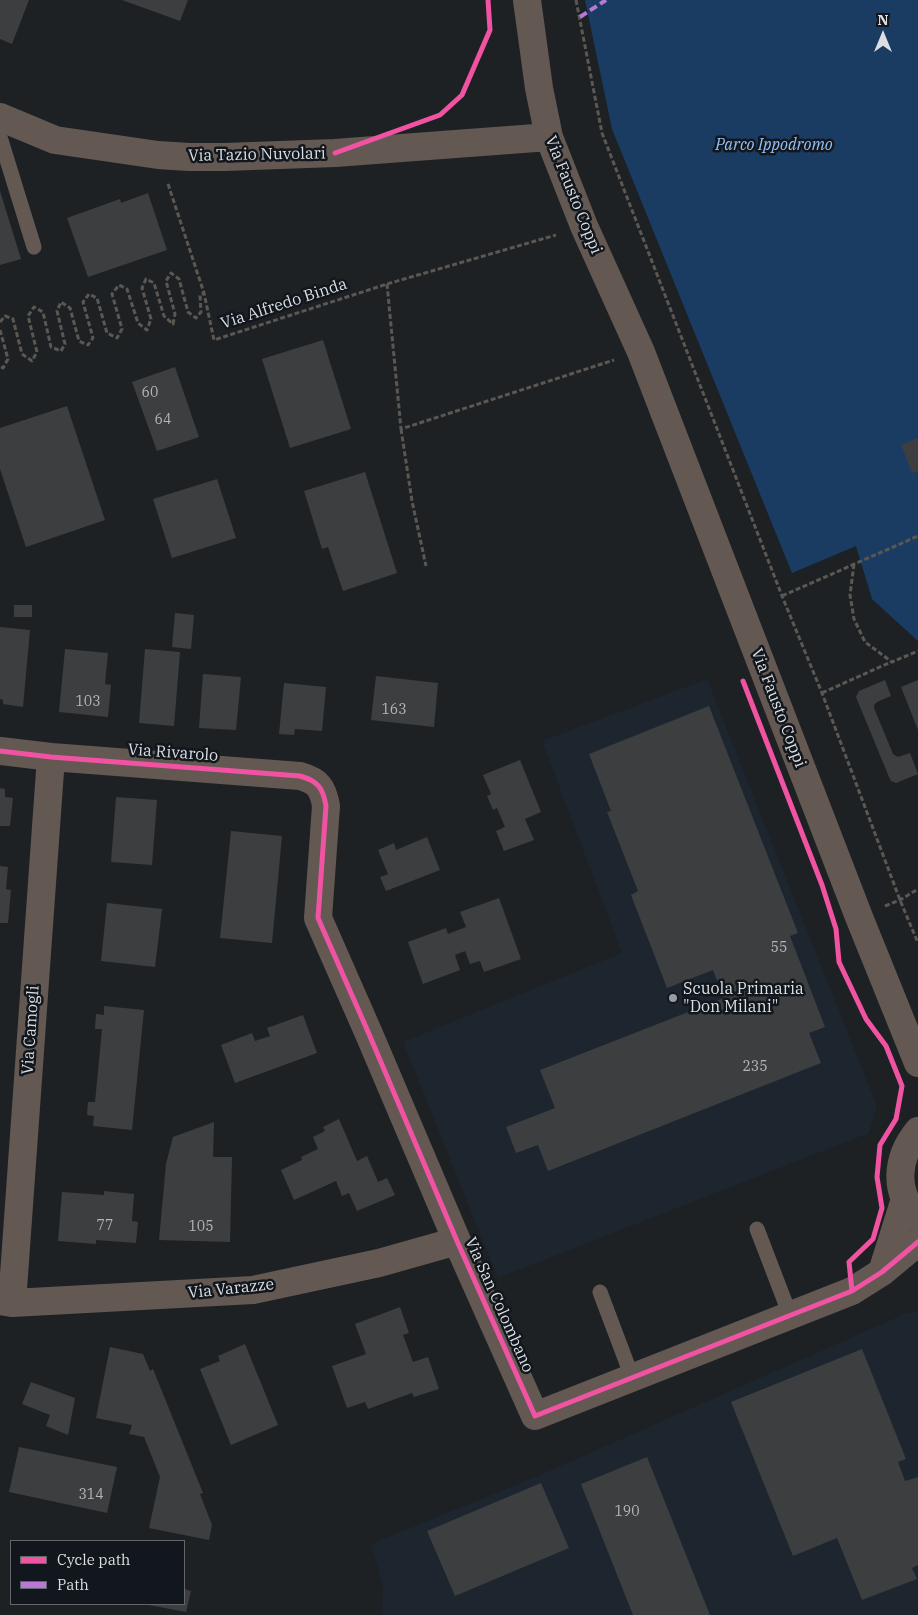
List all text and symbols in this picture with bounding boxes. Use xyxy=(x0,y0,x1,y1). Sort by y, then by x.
north arrow xyxy=(858,10,908,60)
text: N xyxy=(877,11,889,29)
street label: Via Fausto Coppi xyxy=(541,133,605,257)
park label: Parco Ippodromo xyxy=(715,135,833,155)
street label: Via Tazio Nuvolari xyxy=(188,144,326,166)
street label: Via Alfredo Binda xyxy=(218,275,350,333)
house number: 60 xyxy=(142,385,158,401)
house number: 64 xyxy=(155,412,171,428)
street label: Via Fausto Coppi xyxy=(747,646,809,770)
house number: 103 xyxy=(75,694,101,710)
house number: 163 xyxy=(381,702,407,718)
street label: Via Rivarolo xyxy=(127,740,219,766)
house number: 55 xyxy=(771,940,787,956)
place label: Scuola Primaria "Don Milani" xyxy=(683,979,804,1017)
street label: Via Camogli xyxy=(18,985,44,1075)
marker: Scuola Primaria "Don Milani" xyxy=(667,992,679,1004)
house number: 235 xyxy=(742,1059,768,1075)
house number: 77 xyxy=(97,1218,113,1234)
house number: 105 xyxy=(188,1219,214,1235)
street label: Via San Colombano xyxy=(461,1234,537,1376)
street label: Via Varazze xyxy=(187,1275,275,1303)
house number: 314 xyxy=(78,1487,104,1503)
house number: 190 xyxy=(614,1504,640,1520)
legend xyxy=(10,1540,185,1605)
text: Cycle path xyxy=(57,1550,130,1569)
text: Path xyxy=(57,1575,89,1594)

